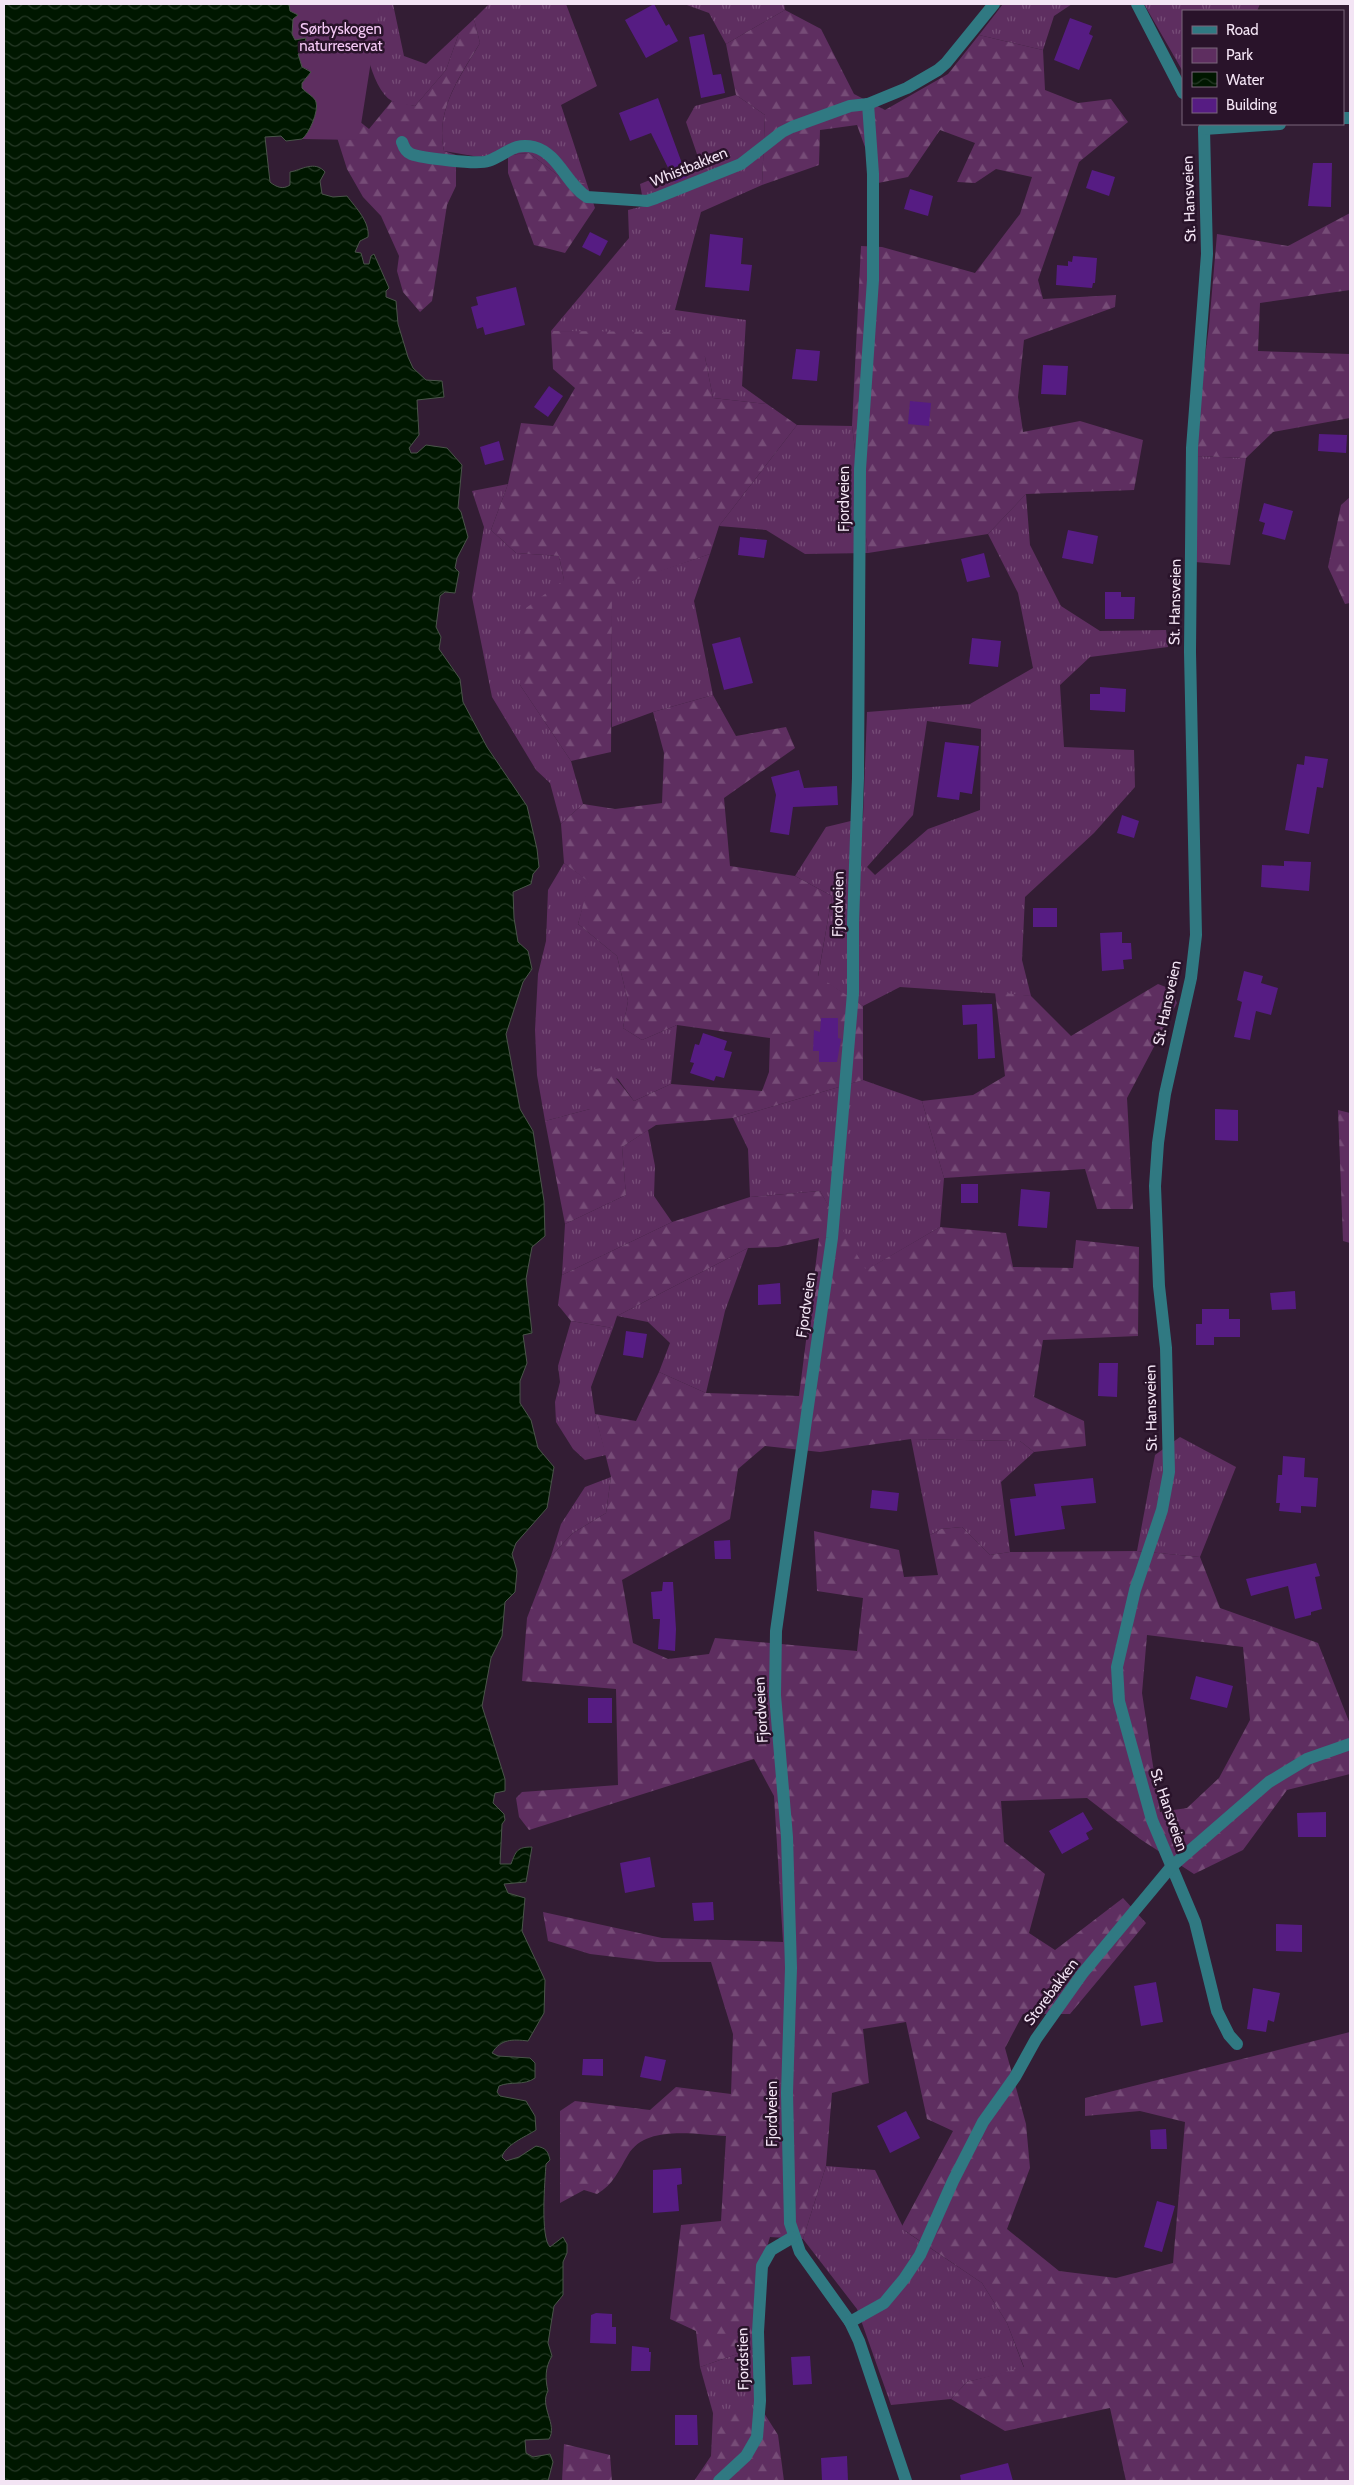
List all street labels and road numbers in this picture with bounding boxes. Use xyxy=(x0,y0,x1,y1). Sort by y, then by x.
street label: Whistbakken xyxy=(648,143,730,191)
street label: St. Hansveien xyxy=(1178,155,1200,243)
street label: Fjordveien xyxy=(835,466,853,532)
street label: St. Hansveien xyxy=(1165,559,1185,645)
street label: Fjordveien xyxy=(828,871,848,937)
street label: St. Hansveien xyxy=(1149,959,1185,1047)
street label: Fjordveien xyxy=(792,1271,820,1339)
street label: St. Hansveien xyxy=(1141,1365,1161,1451)
street label: Fjordveien xyxy=(750,1676,772,1744)
street label: St. Hansveien xyxy=(1146,1766,1192,1854)
street label: Storebakken xyxy=(1020,1955,1082,2029)
street label: Fjordveien xyxy=(763,2081,781,2147)
street label: Fjordstien xyxy=(733,2328,753,2390)

